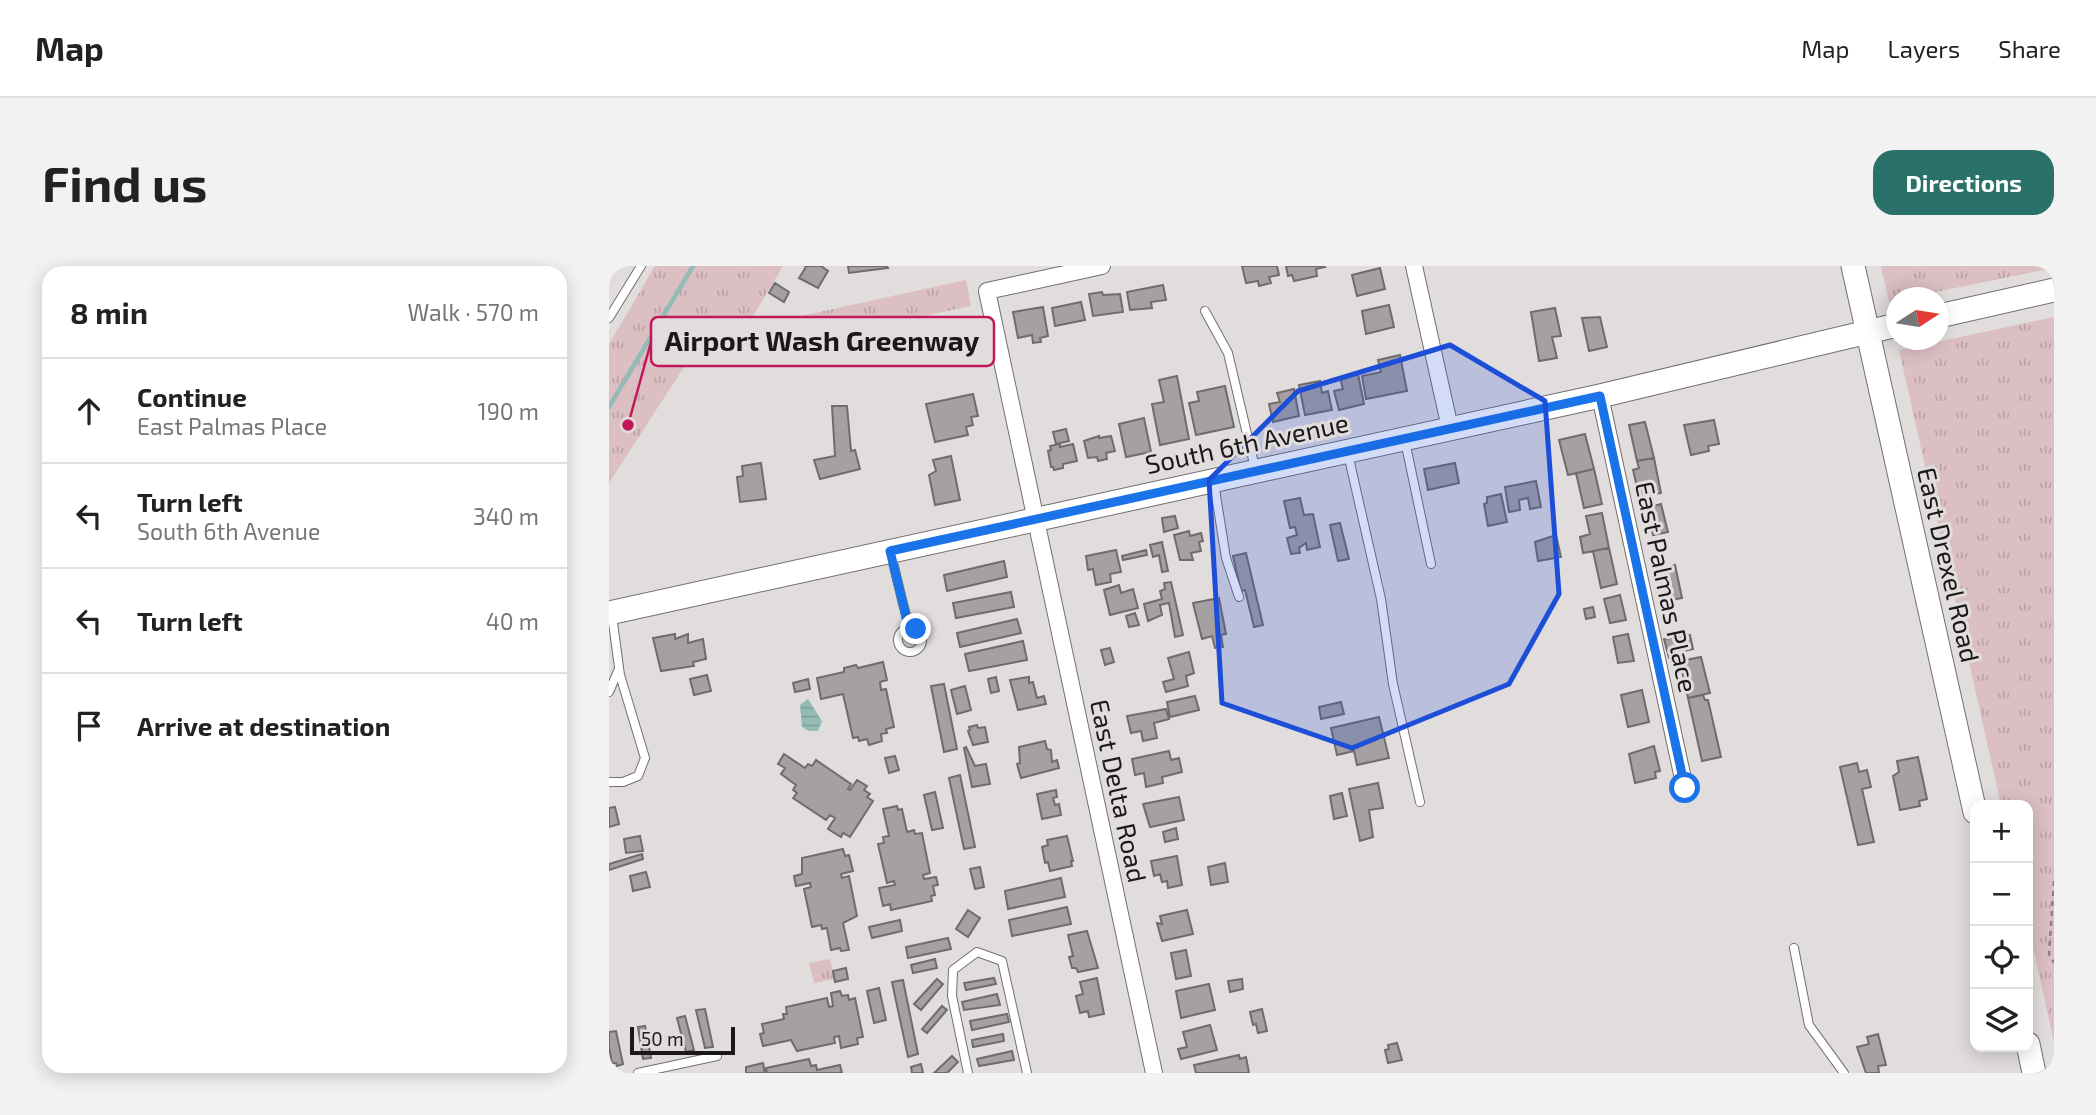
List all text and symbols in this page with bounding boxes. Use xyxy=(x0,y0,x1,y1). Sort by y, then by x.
text: Map xyxy=(35,28,104,68)
text: Map xyxy=(1801,34,1849,63)
text: Layers xyxy=(1887,34,1960,63)
text: Share xyxy=(1998,34,2061,63)
button: Directions xyxy=(1873,150,2054,215)
text: Find us xyxy=(42,153,207,212)
north arrow xyxy=(1886,287,1949,350)
text: 8 min xyxy=(70,294,148,330)
text: Walk · 570 m xyxy=(408,298,539,326)
callout: Airport Wash Greenway xyxy=(651,317,994,366)
text: Airport Wash Greenway xyxy=(665,323,980,357)
text: Continue xyxy=(137,381,247,412)
icon: ahead xyxy=(70,392,108,430)
text: 190 m xyxy=(478,397,539,425)
street label: South 6th Avenue xyxy=(1142,406,1351,479)
text: East Palmas Place xyxy=(137,412,327,440)
street label: East Drexel Road xyxy=(1912,464,1987,665)
street label: East Palmas Place xyxy=(1630,478,1705,695)
text: Turn left xyxy=(137,486,243,517)
icon: left xyxy=(70,497,108,535)
text: 340 m xyxy=(473,502,539,530)
text: South 6th Avenue xyxy=(137,517,320,545)
icon: left xyxy=(70,602,108,640)
text: Turn left xyxy=(137,605,243,636)
text: 40 m xyxy=(486,607,539,635)
route end xyxy=(900,613,931,644)
street label: East Delta Road xyxy=(1085,696,1154,885)
icon: arrive xyxy=(70,707,108,745)
text: Arrive at destination xyxy=(137,710,390,741)
route start xyxy=(1669,772,1700,803)
map controls xyxy=(1970,800,2033,1052)
button: + xyxy=(1970,800,2033,863)
button: − xyxy=(1970,863,2033,926)
button: locate xyxy=(1970,926,2033,989)
button: layers xyxy=(1970,989,2033,1052)
scale bar xyxy=(630,1024,735,1056)
text: 50 m xyxy=(641,1027,684,1050)

